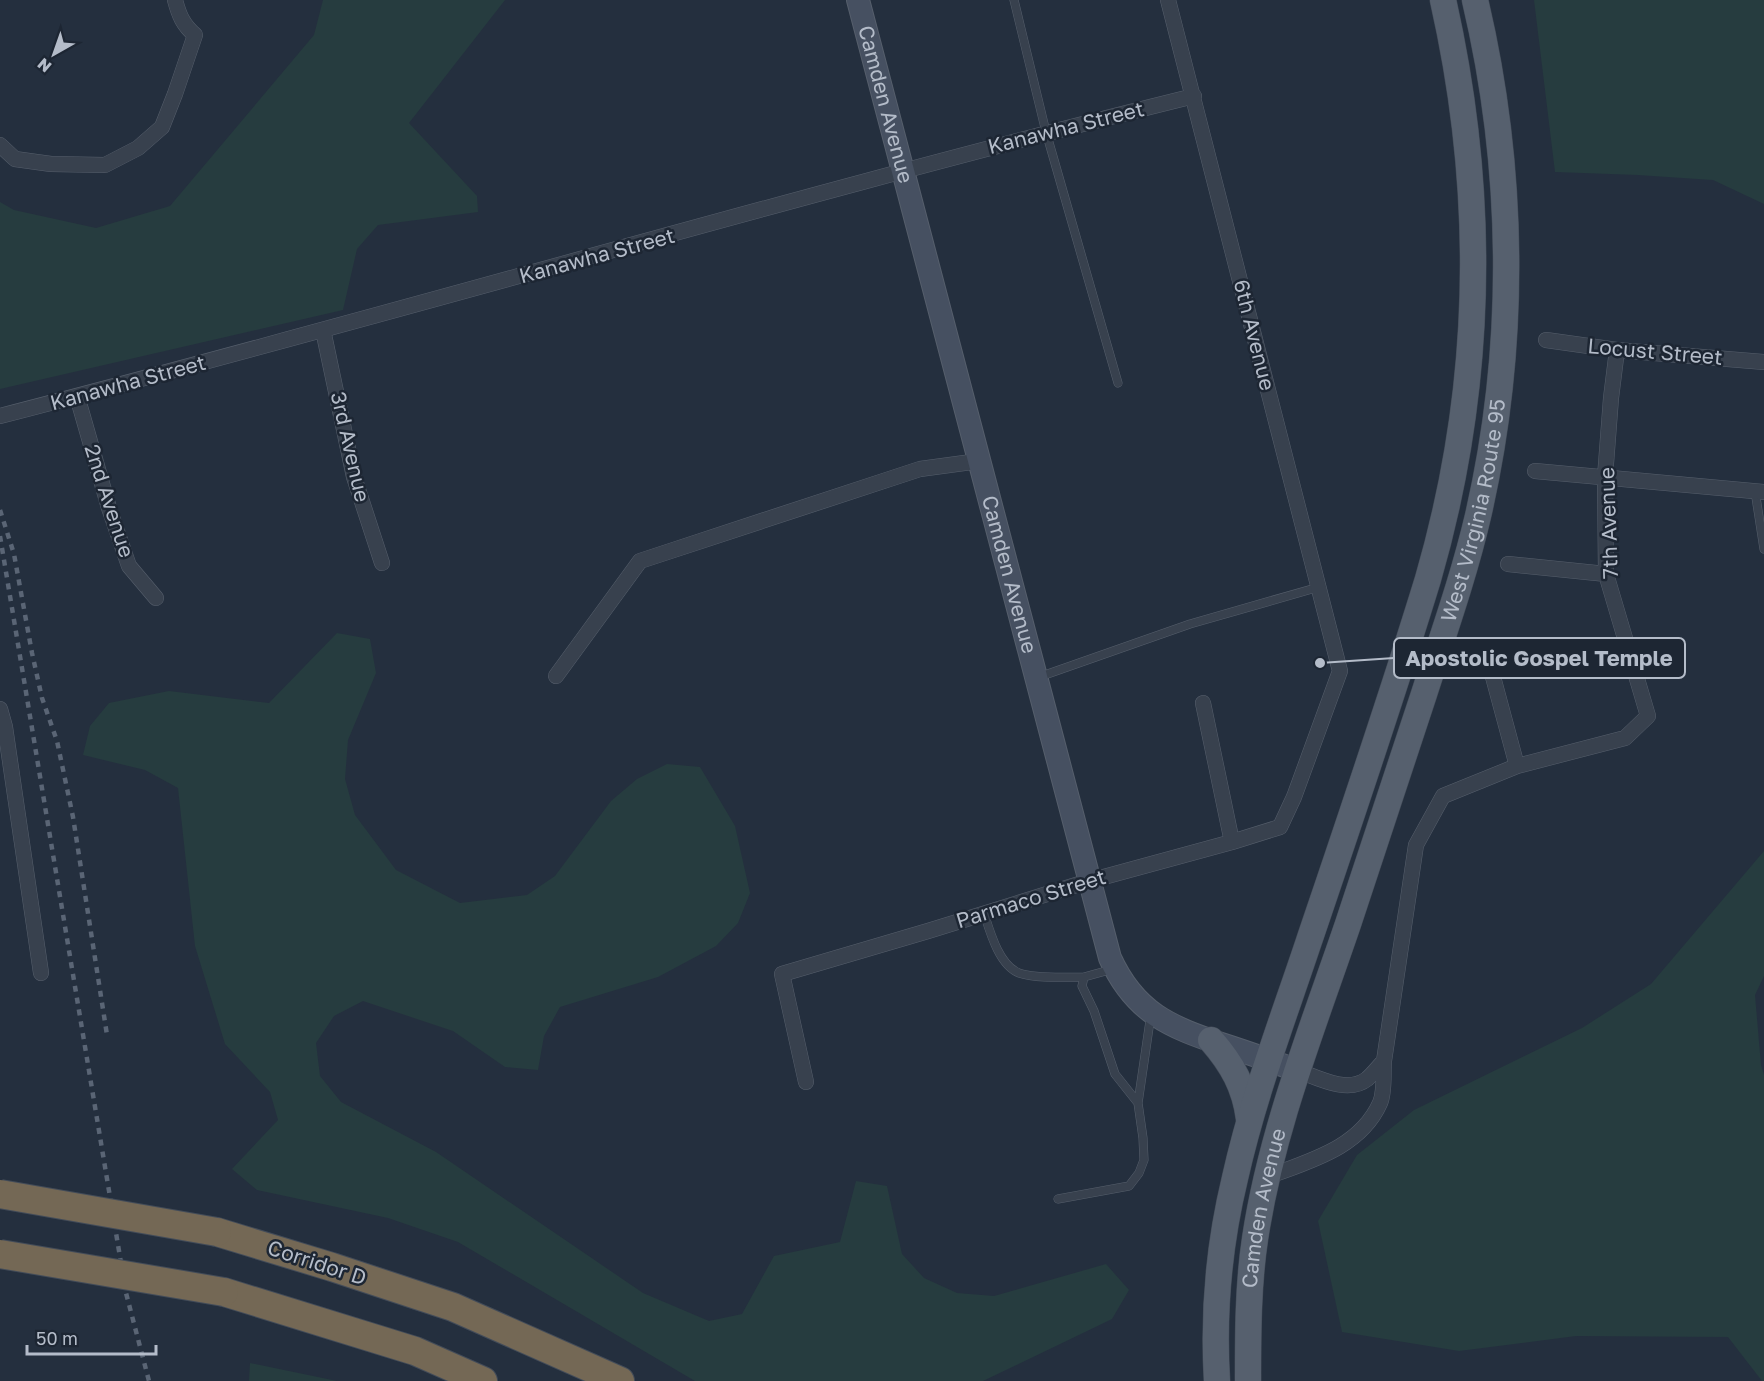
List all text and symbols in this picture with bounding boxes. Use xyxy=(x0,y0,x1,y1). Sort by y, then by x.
street label: Camden Avenue xyxy=(853,22,920,186)
north arrow xyxy=(24,24,84,84)
text: N xyxy=(33,54,55,77)
street label: Kanawha Street xyxy=(985,95,1146,159)
street label: Kanawha Street xyxy=(516,222,677,288)
street label: 6th Avenue xyxy=(1229,277,1281,393)
street label: Locust Street xyxy=(1586,332,1724,370)
street label: Kanawha Street xyxy=(47,349,208,415)
street label: 3rd Avenue xyxy=(326,389,376,505)
street label: West Virginia Route 95 xyxy=(1434,397,1510,625)
street label: 2nd Avenue xyxy=(79,441,140,561)
street label: 7th Avenue xyxy=(1593,467,1623,579)
street label: Camden Avenue xyxy=(977,492,1043,656)
callout: Apostolic Gospel Temple xyxy=(1394,638,1685,678)
text: Apostolic Gospel Temple xyxy=(1405,644,1673,671)
street label: Parmaco Street xyxy=(953,863,1109,933)
street label: Camden Avenue xyxy=(1236,1125,1291,1289)
street label: Corridor D xyxy=(265,1234,370,1290)
scale bar xyxy=(27,1318,156,1356)
text: 50 m xyxy=(36,1327,78,1349)

